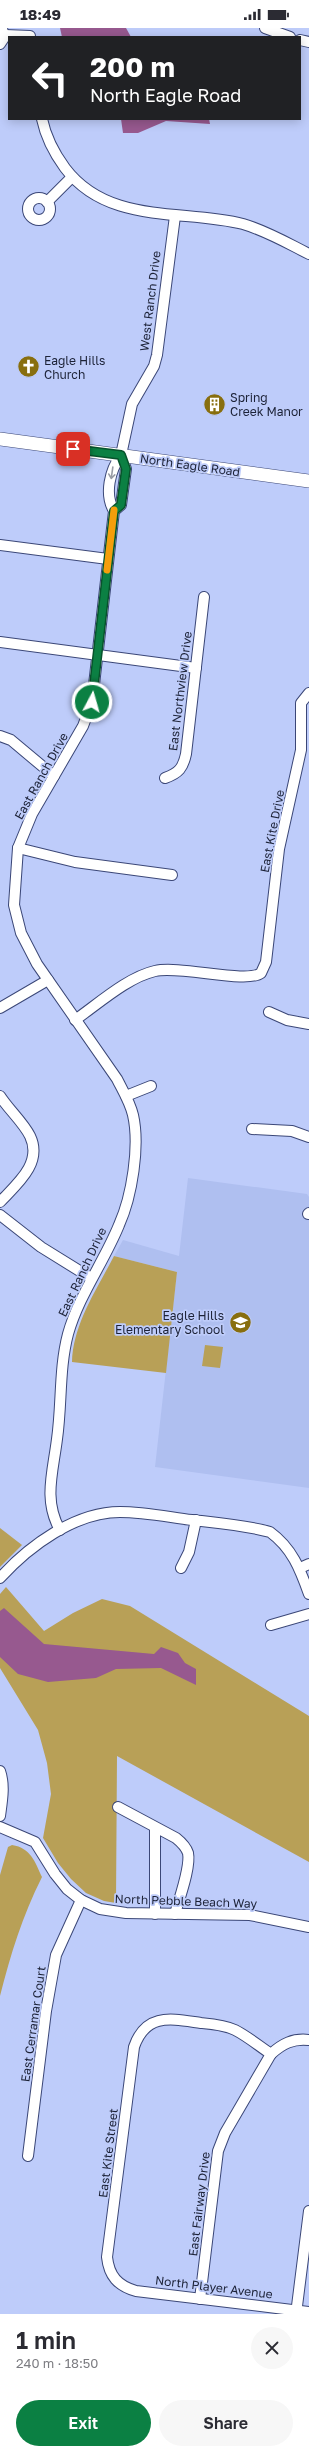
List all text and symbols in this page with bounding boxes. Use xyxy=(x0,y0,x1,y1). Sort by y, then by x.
text: 18:49 xyxy=(20,5,61,23)
text: 200 m xyxy=(90,50,175,83)
icon: left xyxy=(24,52,76,104)
text: North Eagle Road xyxy=(90,84,241,106)
street label: West Ranch Drive xyxy=(136,250,164,352)
place label: Eagle Hills Church xyxy=(44,353,105,382)
church icon: Eagle Hills Church xyxy=(16,354,42,380)
place label: Spring Creek Manor xyxy=(230,390,303,419)
building icon: Spring Creek Manor xyxy=(202,391,228,417)
pin xyxy=(56,432,90,466)
icon: arrive xyxy=(62,438,84,460)
street label: North Eagle Road xyxy=(139,451,241,479)
one-way arrow xyxy=(108,466,116,479)
street label: East Northview Drive xyxy=(165,630,195,752)
position arrow xyxy=(71,681,113,723)
street label: East Ranch Drive xyxy=(11,730,71,822)
street label: East Kite Drive xyxy=(257,788,287,874)
street label: East Ranch Drive xyxy=(55,1225,109,1319)
place label: Eagle Hills Elementary School xyxy=(115,1308,224,1337)
school or university icon: Eagle Hills Elementary School xyxy=(227,1309,253,1335)
street label: North Pebble Beach Way xyxy=(115,1891,258,1911)
street label: East Cerramar Court xyxy=(17,1965,49,2083)
street label: East Kite Street xyxy=(95,2107,121,2199)
street label: East Fairway Drive xyxy=(185,2151,213,2257)
street label: North Player Avenue xyxy=(154,2272,274,2302)
text: 1 min xyxy=(16,2325,76,2354)
button: close xyxy=(251,2327,293,2369)
text: 240 m · 18:50 xyxy=(16,2355,98,2371)
button: Exit xyxy=(16,2400,151,2446)
button: Share xyxy=(159,2400,293,2446)

